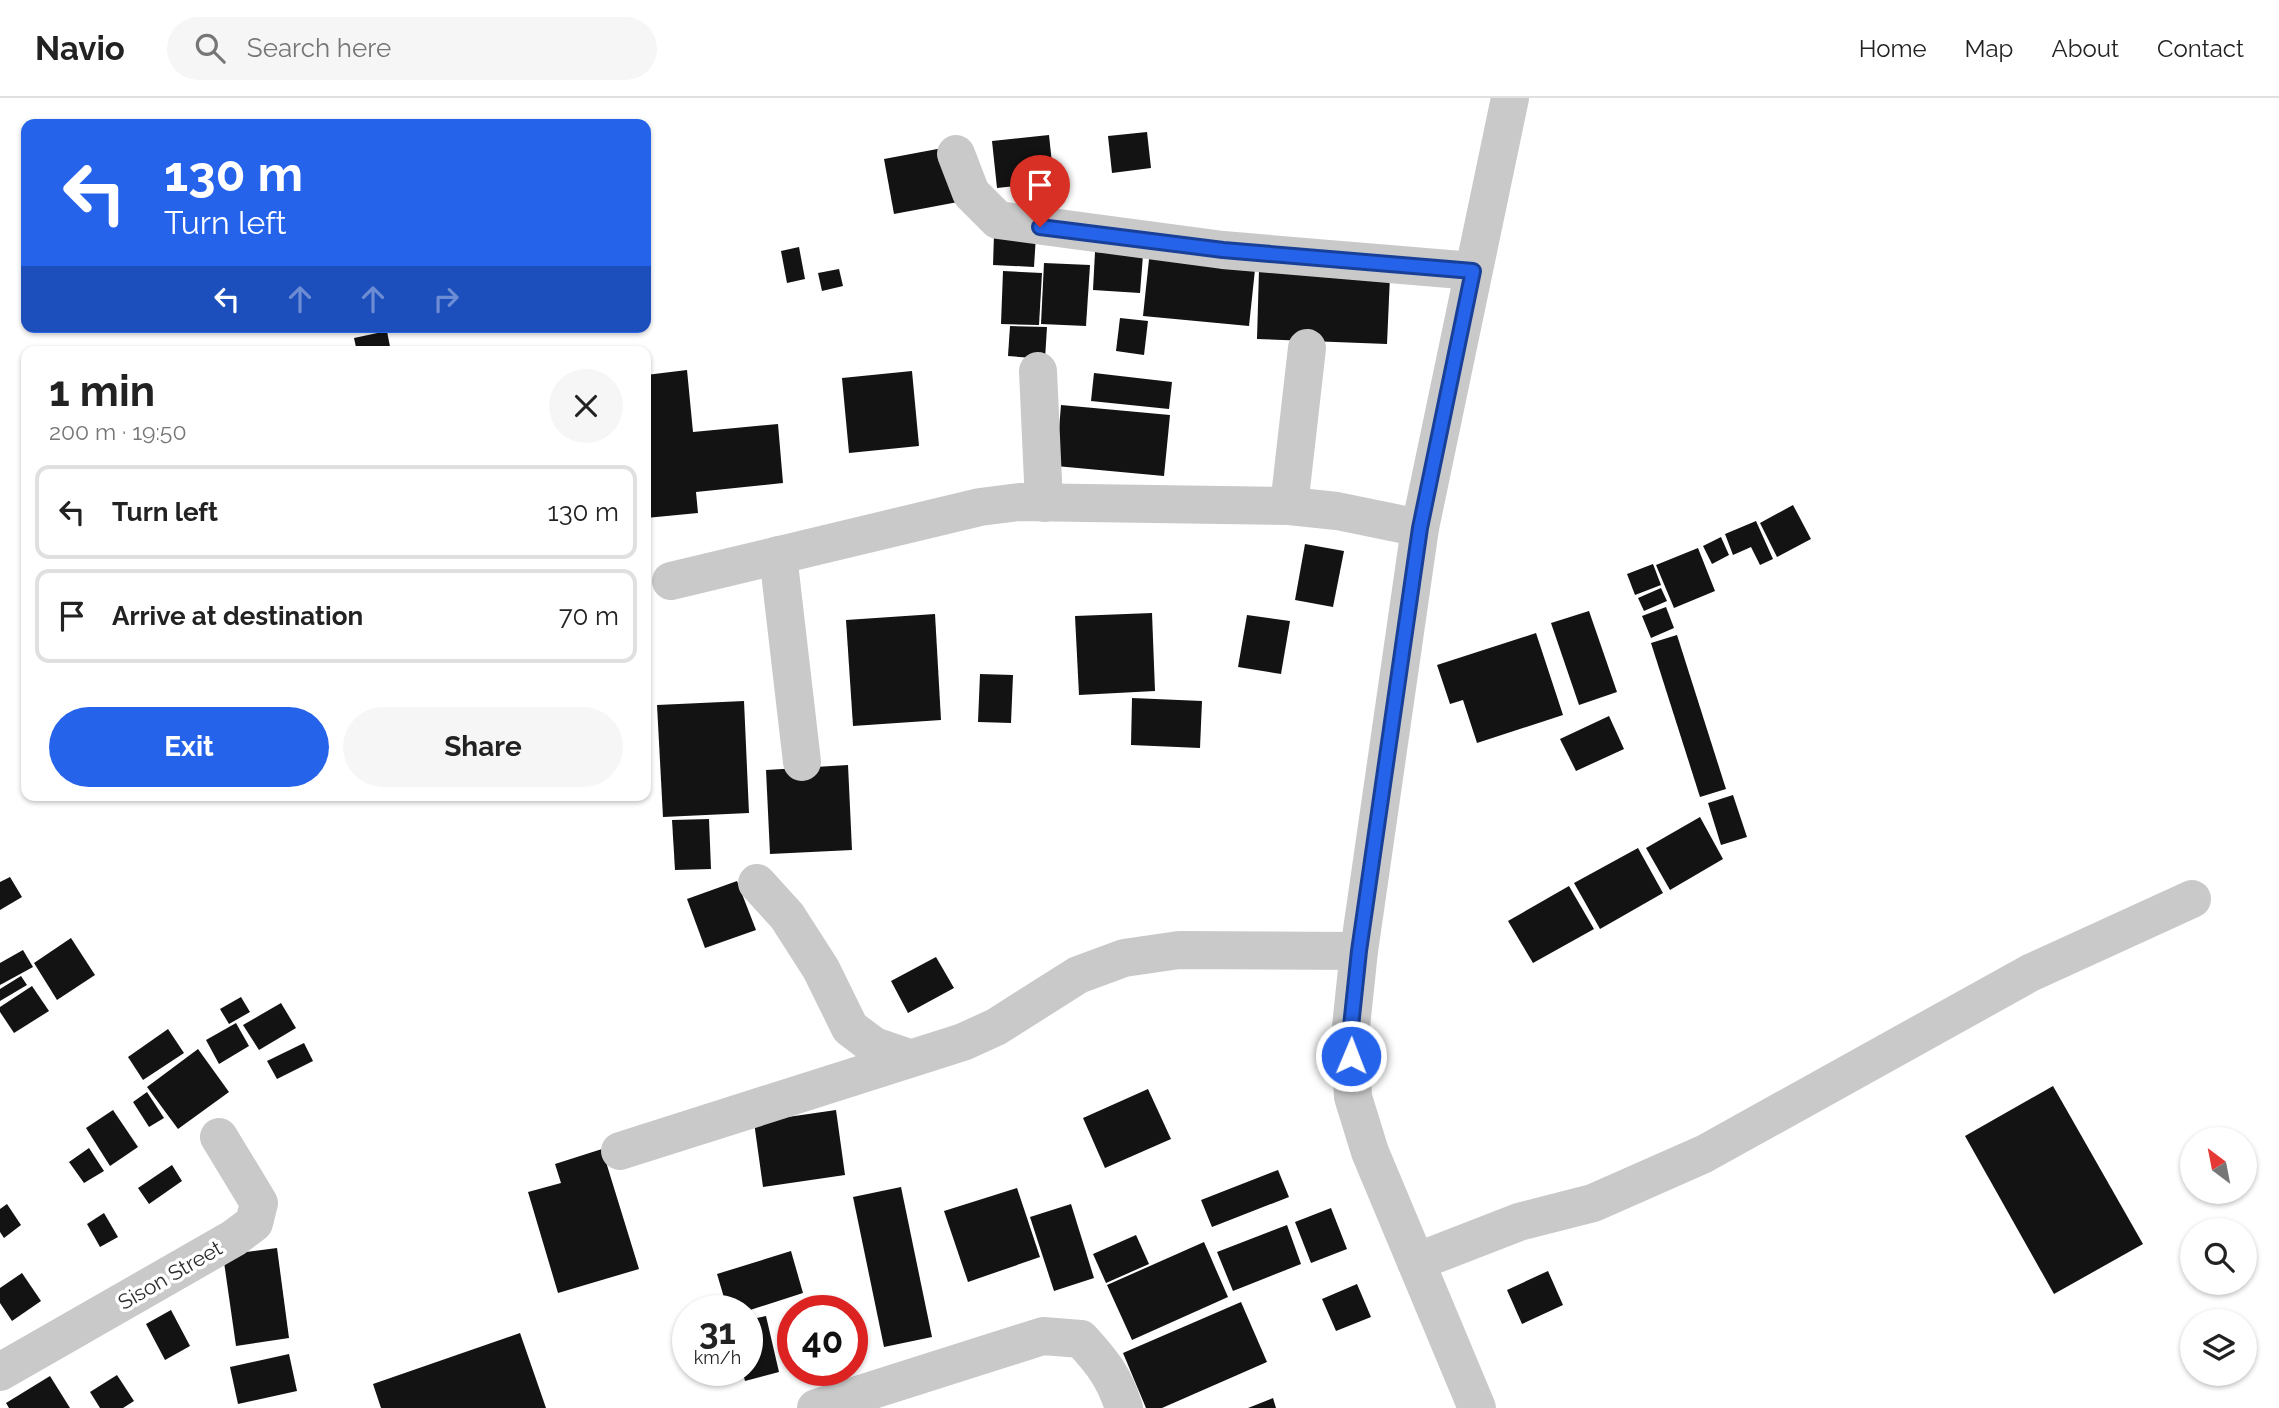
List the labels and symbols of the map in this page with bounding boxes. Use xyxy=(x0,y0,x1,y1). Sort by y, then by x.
pin xyxy=(1010,155,1070,227)
position arrow xyxy=(1314,1019,1388,1093)
north arrow xyxy=(2180,1127,2258,1204)
street label: Sison Street xyxy=(114,1235,226,1315)
speed limit sign: 40 xyxy=(777,1295,868,1386)

